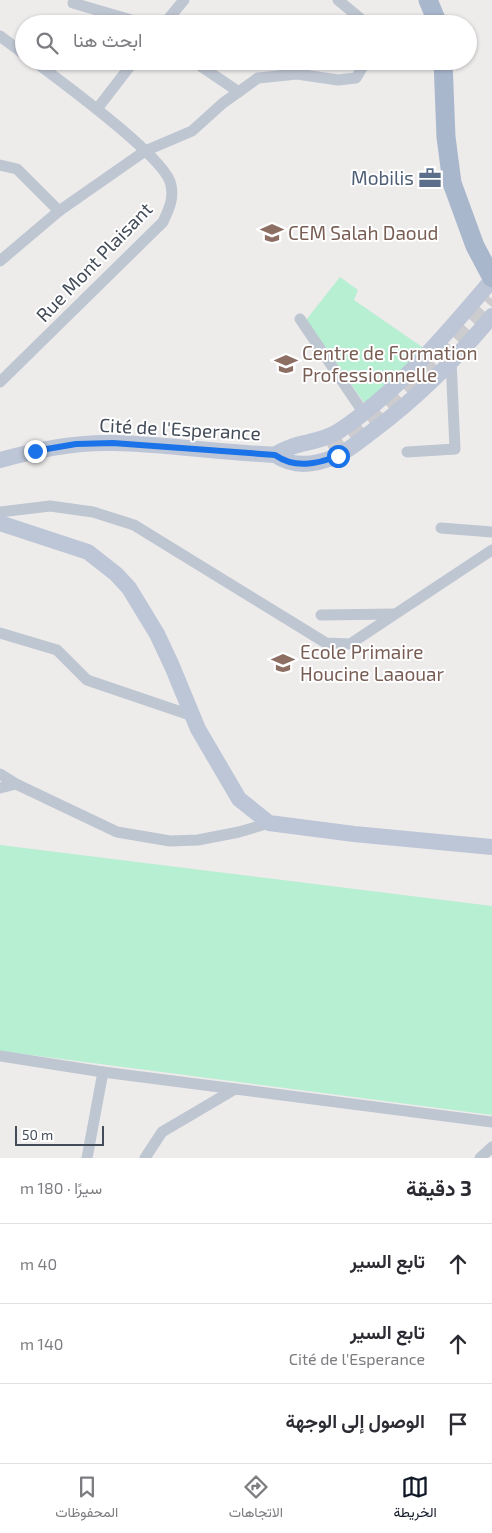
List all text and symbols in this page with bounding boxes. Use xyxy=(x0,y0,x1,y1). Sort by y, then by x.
search box xyxy=(15,15,477,70)
text: ابحث هنا xyxy=(73,28,142,51)
icon: search xyxy=(33,29,61,57)
office icon: Mobilis xyxy=(417,165,443,191)
place label: Mobilis xyxy=(351,166,414,189)
street label: Rue Mont Plaisant xyxy=(31,197,157,326)
school or university icon: CEM Salah Daoud xyxy=(259,220,285,246)
place label: CEM Salah Daoud xyxy=(288,221,438,244)
place label: Centre de Formation Professionnelle xyxy=(302,341,478,386)
school or university icon: Centre de Formation Professionnelle xyxy=(273,351,299,377)
street label: Cité de l'Esperance xyxy=(99,413,261,444)
route end xyxy=(24,440,47,463)
route start xyxy=(327,445,350,468)
place label: Ecole Primaire Houcine Laaouar xyxy=(300,640,444,685)
school or university icon: Ecole Primaire Houcine Laaouar xyxy=(270,650,296,676)
scale bar xyxy=(15,1123,104,1146)
text: 50 m xyxy=(22,1126,53,1143)
text: 3 دقيقة xyxy=(406,1175,472,1200)
text: سيرًا · 180 m xyxy=(20,1178,102,1197)
text: تابع السير xyxy=(350,1249,425,1272)
icon: ahead xyxy=(444,1250,472,1278)
text: 40 m xyxy=(20,1254,57,1273)
text: تابع السير xyxy=(350,1320,425,1343)
icon: ahead xyxy=(444,1330,472,1358)
text: 140 m xyxy=(20,1334,63,1353)
text: Cité de l'Esperance xyxy=(289,1349,425,1368)
text: الوصول إلى الوجهة xyxy=(285,1409,425,1432)
icon: arrive xyxy=(444,1410,472,1438)
tab: المحفوظات xyxy=(55,1473,118,1525)
tab: الاتجاهات xyxy=(229,1473,283,1525)
tab: الخريطة xyxy=(393,1473,437,1525)

